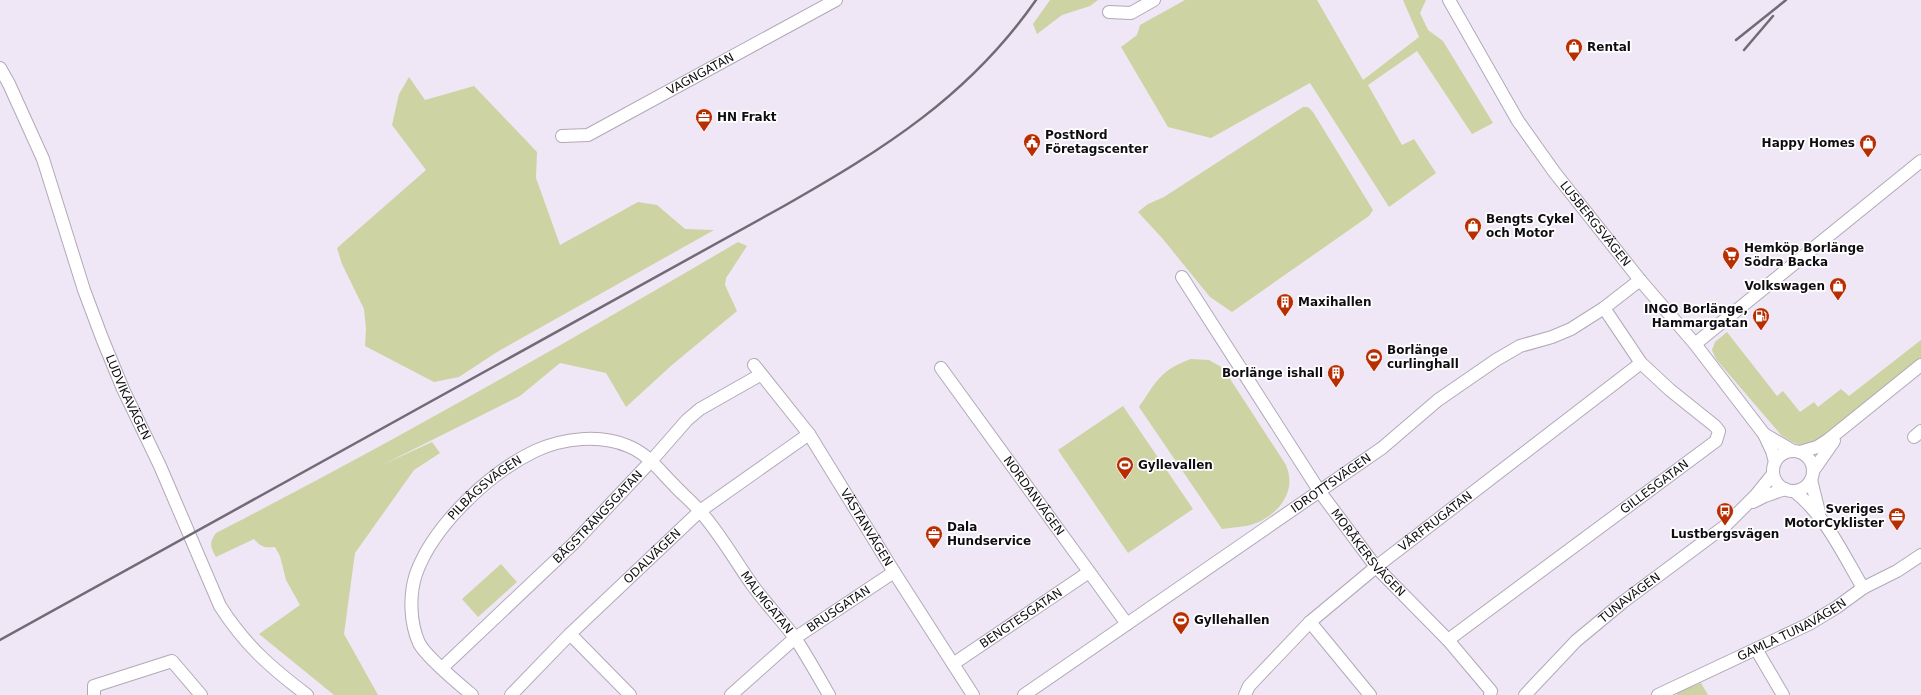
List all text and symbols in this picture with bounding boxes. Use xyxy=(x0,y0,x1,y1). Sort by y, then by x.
shop icon: Rental xyxy=(1564,37,1584,62)
place label: Rental xyxy=(1587,40,1631,54)
street label: VAGNGATAN xyxy=(665,50,736,98)
office icon: HN Frakt xyxy=(694,107,714,132)
place label: HN Frakt xyxy=(717,110,777,124)
place label: PostNord Företagscenter xyxy=(1045,128,1148,156)
public building icon: PostNord Företagscenter xyxy=(1022,132,1042,157)
shop icon: Happy Homes xyxy=(1858,133,1878,158)
place label: Happy Homes xyxy=(1762,136,1855,150)
street label: LUSBERGSVÄGEN xyxy=(1557,178,1633,269)
place label: Bengts Cykel och Motor xyxy=(1486,212,1574,240)
shop icon: Bengts Cykel och Motor xyxy=(1463,216,1483,241)
place label: Hemköp Borlänge Södra Backa xyxy=(1744,241,1864,269)
supermarket icon: Hemköp Borlänge Södra Backa xyxy=(1721,245,1741,270)
shop icon: Volkswagen xyxy=(1828,276,1848,301)
place label: Volkswagen xyxy=(1744,279,1825,293)
building icon: Maxihallen xyxy=(1275,292,1295,317)
place label: Maxihallen xyxy=(1298,295,1371,309)
place label: INGO Borlänge, Hammargatan xyxy=(1644,302,1748,330)
fuel station icon: INGO Borlänge, Hammargatan xyxy=(1751,306,1771,331)
place label: Borlänge curlinghall xyxy=(1387,343,1459,371)
sports icon: Borlänge curlinghall xyxy=(1364,347,1384,372)
street label: LUDVIKAVÄGEN xyxy=(103,353,153,442)
building icon: Borlänge ishall xyxy=(1326,363,1346,388)
place label: Borlänge ishall xyxy=(1222,366,1323,380)
street label: IDROTTSVÄGEN xyxy=(1288,451,1374,516)
street label: PILBÅGSVÄGEN xyxy=(445,453,524,523)
street label: NORDANVÄGEN xyxy=(1000,454,1067,538)
sports icon: Gyllevallen xyxy=(1115,455,1135,480)
street label: GILLESGATAN xyxy=(1617,457,1691,517)
place label: Gyllevallen xyxy=(1138,458,1213,472)
street label: BÅGSTRÄNGSGATAN xyxy=(550,468,645,566)
street label: VÄSTANVÄGEN xyxy=(837,486,896,569)
street label: VÅRFRUGATAN xyxy=(1396,489,1475,554)
bus stop icon: Lustbergsvägen xyxy=(1715,501,1735,526)
place label: Sveriges MotorCyklister xyxy=(1784,502,1884,530)
street label: MORÅKERSVÄGEN xyxy=(1328,506,1408,599)
office icon: Sveriges MotorCyklister xyxy=(1887,506,1907,531)
place label: Dala Hundservice xyxy=(947,520,1031,548)
office icon: Dala Hundservice xyxy=(924,524,944,549)
street label: ODALVÄGEN xyxy=(621,526,684,587)
place label: Lustbergsvägen xyxy=(1671,527,1779,541)
street label: MALMGATAN xyxy=(738,568,796,636)
street label: TUNAVÄGEN xyxy=(1595,570,1663,627)
street label: BRUSGATAN xyxy=(804,583,873,635)
street label: BENGTESGATAN xyxy=(977,585,1065,651)
street label: GAMLA TUNAVÄGEN xyxy=(1735,596,1849,664)
sports icon: Gyllehallen xyxy=(1171,610,1191,635)
place label: Gyllehallen xyxy=(1194,613,1270,627)

